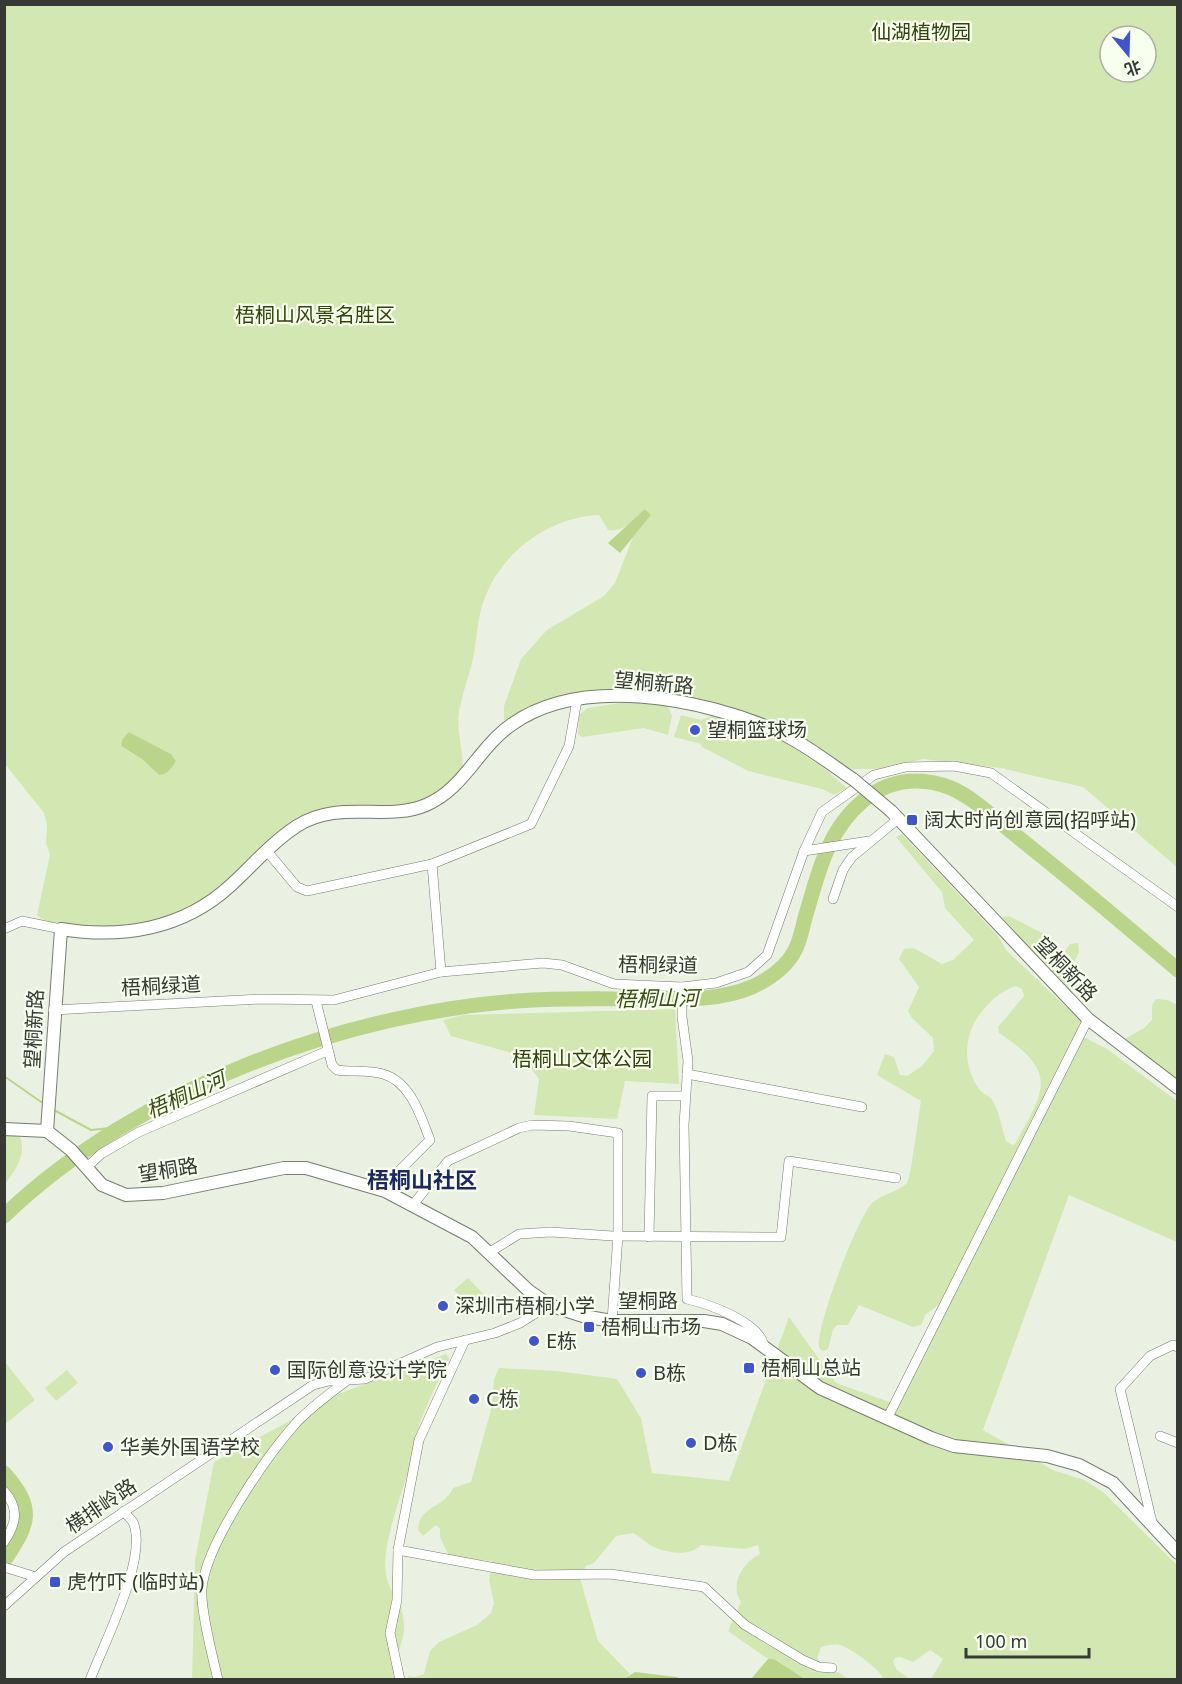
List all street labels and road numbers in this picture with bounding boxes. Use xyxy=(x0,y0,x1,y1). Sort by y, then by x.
street label: 望桐新路 xyxy=(613,666,695,699)
street label: 望桐新路 xyxy=(1029,931,1104,1007)
street label: 梧桐绿道 xyxy=(618,950,698,979)
street label: 梧桐绿道 xyxy=(120,970,202,1001)
street label: 望桐新路 xyxy=(18,988,49,1070)
street label: 望桐路 xyxy=(136,1151,200,1188)
street label: 望桐路 xyxy=(618,1287,678,1314)
street label: 横排岭路 xyxy=(60,1472,141,1539)

